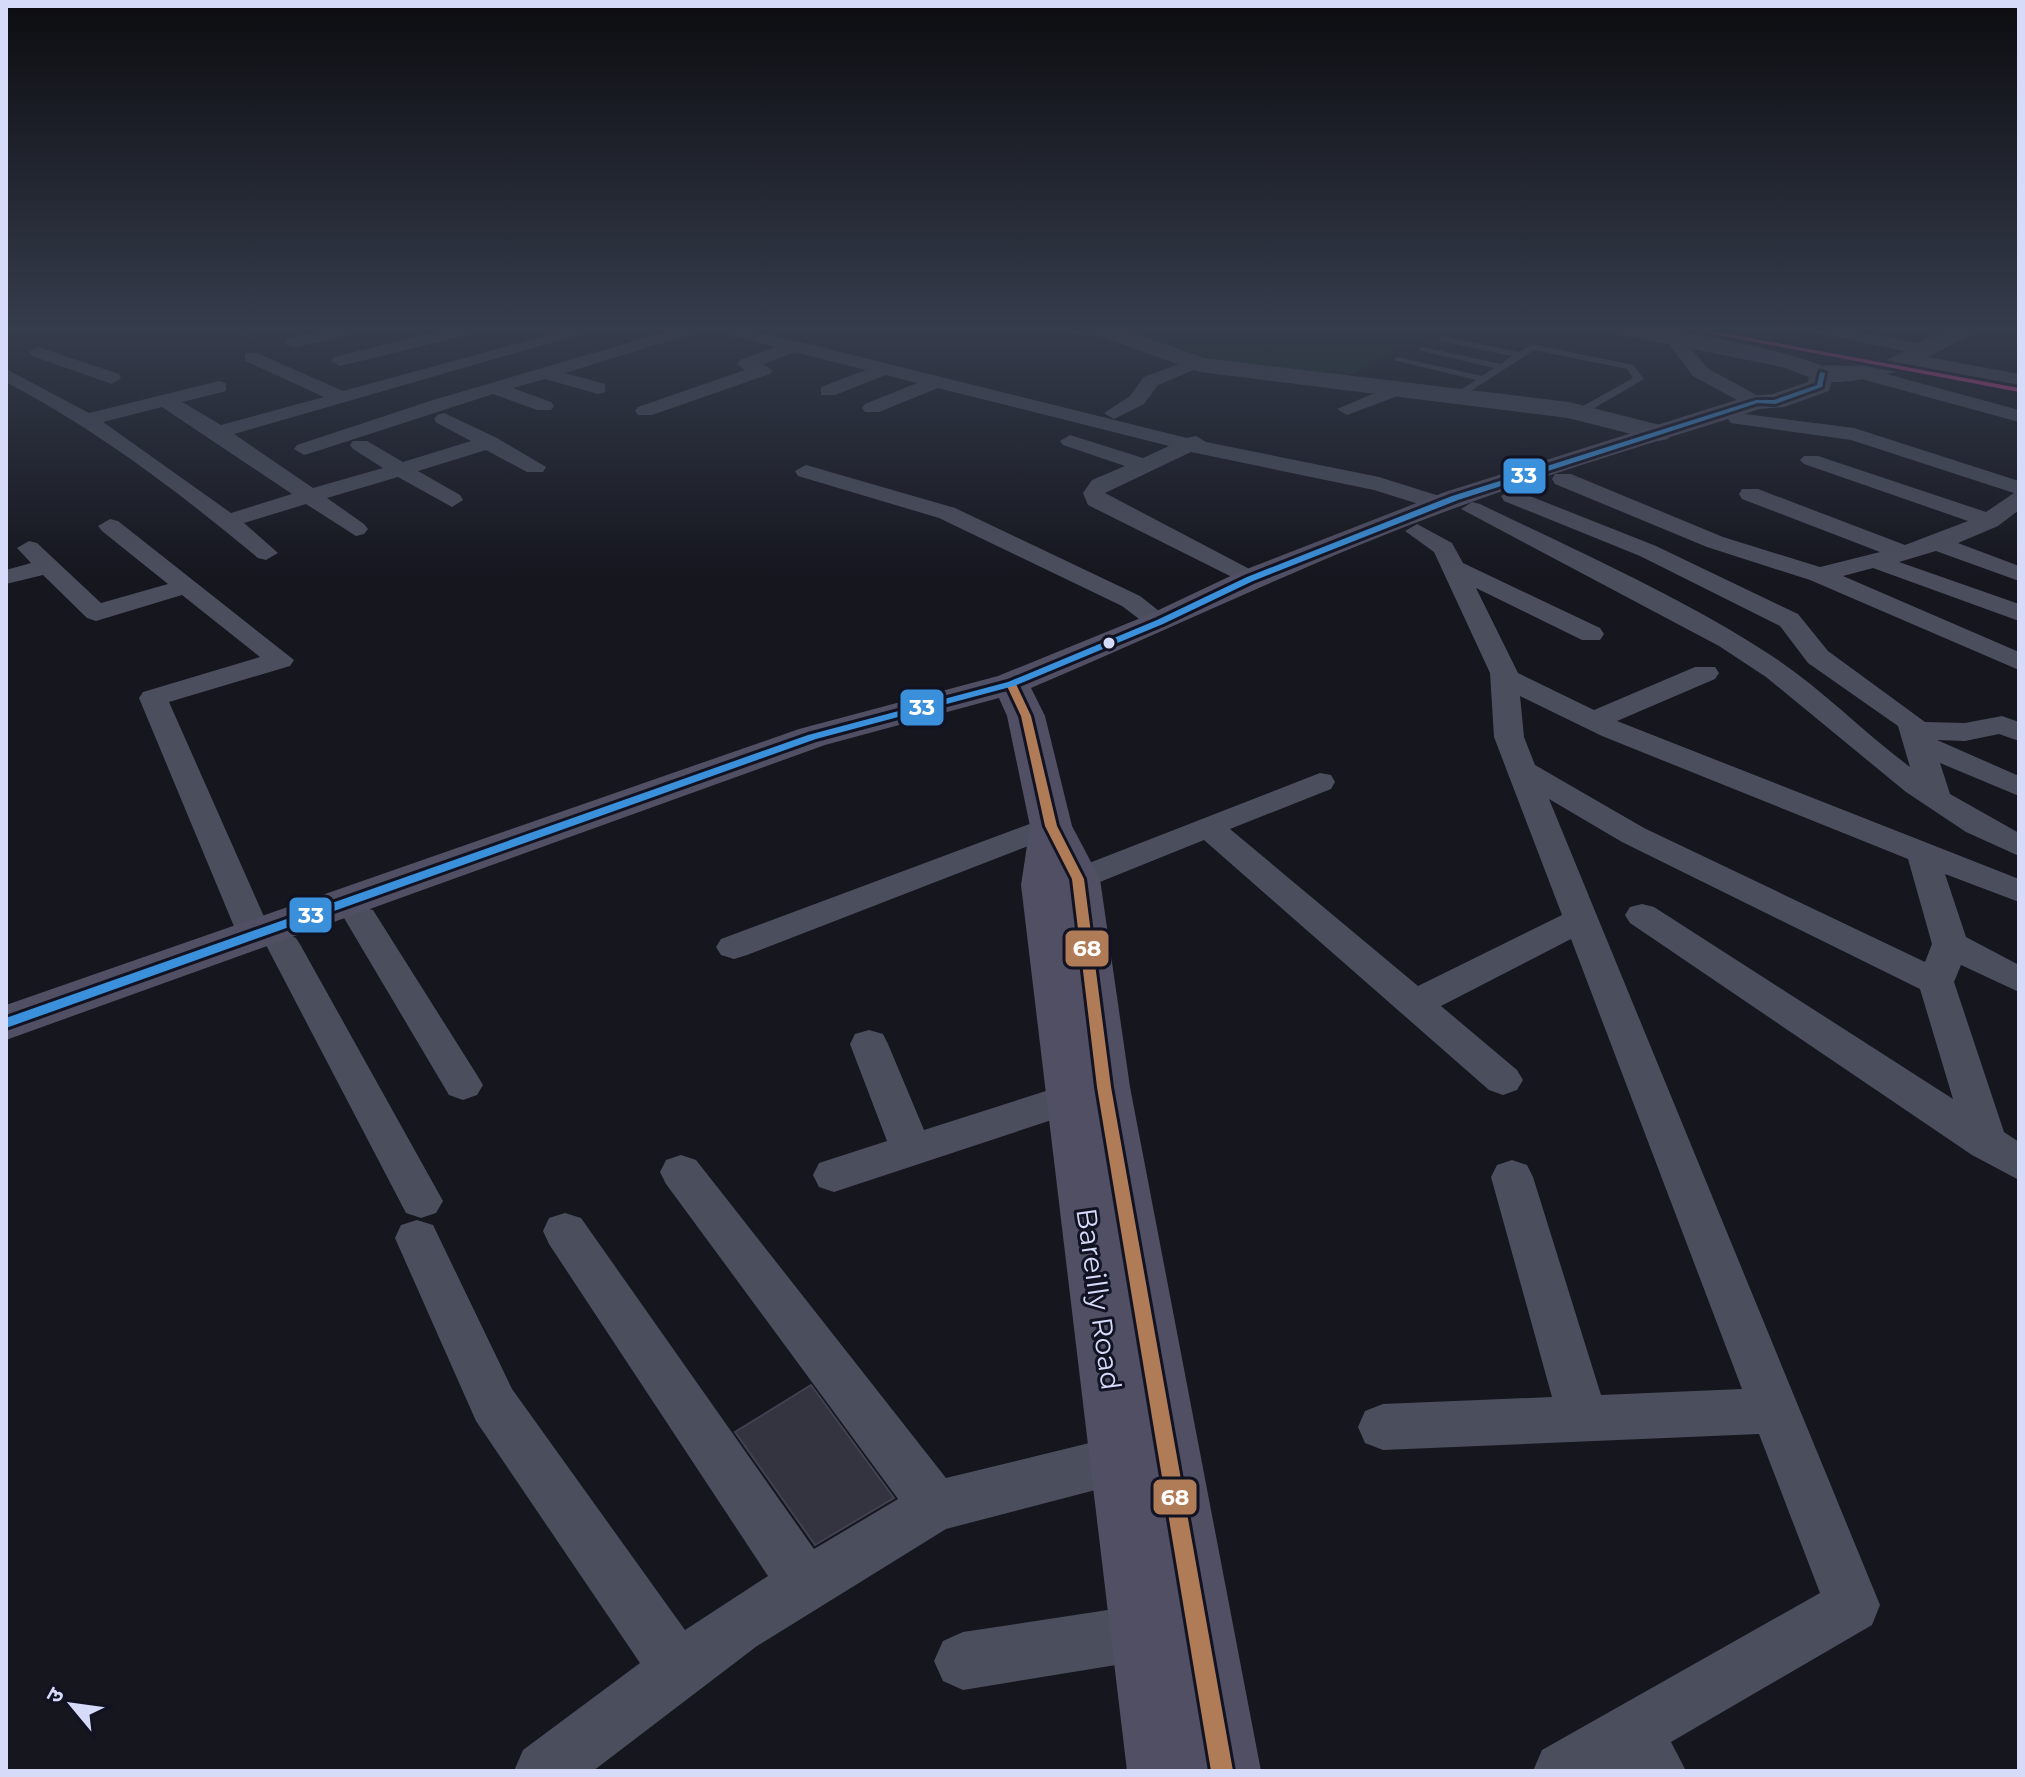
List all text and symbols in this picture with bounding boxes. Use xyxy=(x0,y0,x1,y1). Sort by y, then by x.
line badge: 33 xyxy=(1502,457,1547,495)
text: 33 xyxy=(1510,462,1537,489)
unlabelled marker xyxy=(1101,635,1117,651)
line badge: 33 xyxy=(899,688,945,727)
text: 33 xyxy=(908,694,935,721)
line badge: 33 xyxy=(288,896,333,934)
text: 33 xyxy=(297,902,324,929)
line badge: 68 xyxy=(1064,929,1110,968)
text: 68 xyxy=(1073,935,1101,962)
street label: Bareilly Road xyxy=(1069,1206,1129,1392)
line badge: 68 xyxy=(1152,1478,1198,1516)
text: 68 xyxy=(1161,1484,1189,1511)
north arrow xyxy=(32,1665,112,1745)
text: उ xyxy=(40,1682,70,1708)

